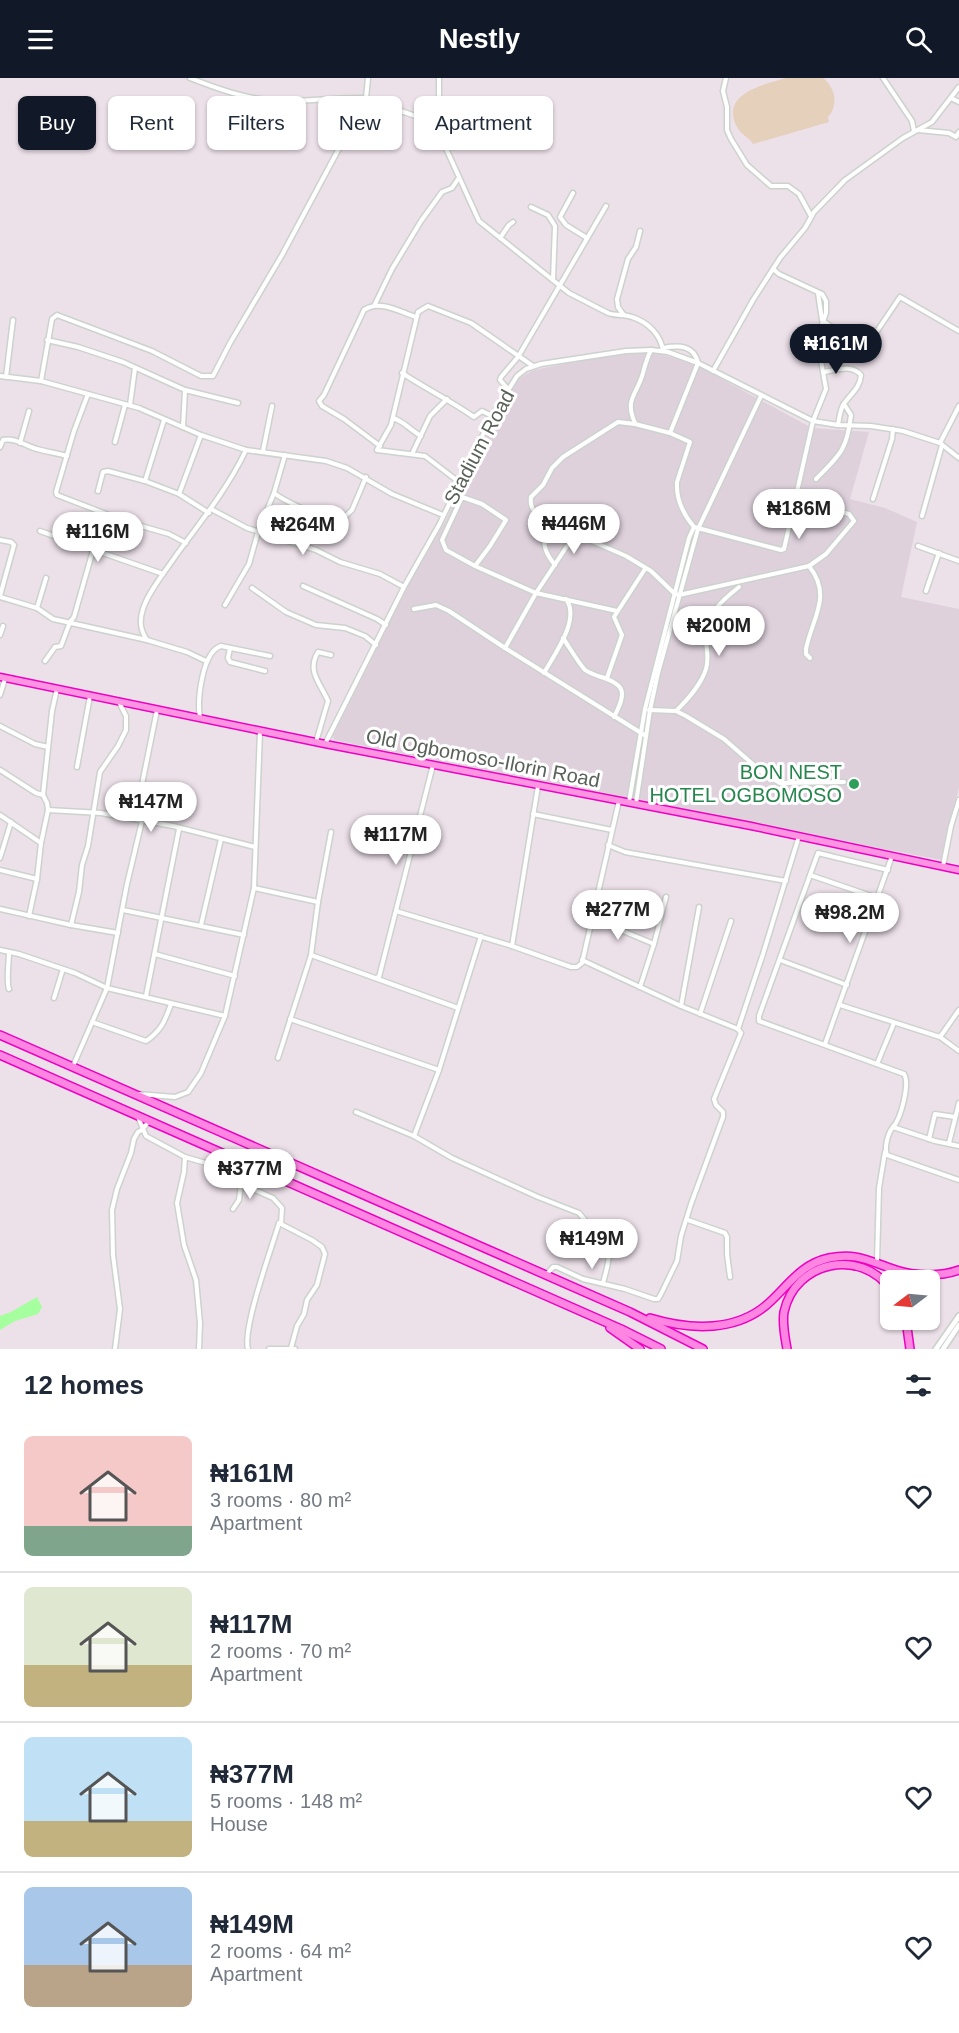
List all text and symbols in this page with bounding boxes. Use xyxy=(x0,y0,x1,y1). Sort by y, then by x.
icon: menu xyxy=(24,23,57,56)
icon: search xyxy=(902,23,935,56)
text: Nestly xyxy=(439,24,520,54)
chip: Buy xyxy=(18,96,96,150)
chip: Rent xyxy=(108,96,195,150)
chip: Filters xyxy=(207,96,306,150)
chip: New xyxy=(318,96,402,150)
chip: Apartment xyxy=(414,96,553,150)
pin: ₦161M xyxy=(794,324,878,375)
text: ₦161M xyxy=(804,332,868,354)
street label: Stadium Road xyxy=(440,386,518,508)
pin: ₦186M xyxy=(757,489,841,540)
text: ₦186M xyxy=(767,497,831,519)
pin: ₦446M xyxy=(532,504,616,555)
pin: ₦264M xyxy=(261,505,345,556)
pin: ₦116M xyxy=(56,512,140,563)
text: ₦446M xyxy=(542,512,606,534)
text: ₦264M xyxy=(271,513,335,535)
text: ₦116M xyxy=(66,520,130,542)
pin: ₦200M xyxy=(677,606,761,657)
text: ₦200M xyxy=(687,614,751,636)
street label: Old Ogbomoso-Ilorin Road xyxy=(364,725,602,791)
place label: BON NEST HOTEL OGBOMOSO xyxy=(649,761,842,806)
marker: BON NEST HOTEL OGBOMOSO xyxy=(847,777,861,791)
pin: ₦147M xyxy=(109,782,193,833)
text: ₦147M xyxy=(119,790,183,812)
pin: ₦117M xyxy=(354,815,438,866)
text: ₦117M xyxy=(364,823,428,845)
pin: ₦277M xyxy=(576,890,660,941)
pin: ₦98.2M xyxy=(801,893,899,944)
text: ₦277M xyxy=(586,898,650,920)
text: ₦98.2M xyxy=(815,901,885,923)
pin: ₦377M xyxy=(208,1149,292,1200)
text: ₦377M xyxy=(218,1157,282,1179)
pin: ₦149M xyxy=(550,1219,634,1270)
text: ₦149M xyxy=(560,1227,624,1249)
north arrow xyxy=(880,1270,940,1330)
map controls xyxy=(880,1270,940,1330)
icon: filters xyxy=(902,1369,935,1402)
text: 12 homes xyxy=(24,1370,144,1400)
text: ₦161M xyxy=(210,1458,294,1488)
icon: home xyxy=(72,1460,144,1532)
icon: heart xyxy=(902,1480,935,1513)
text: 3 rooms · 80 m² xyxy=(210,1489,351,1511)
text: Apartment xyxy=(210,1512,302,1534)
text: ₦117M xyxy=(210,1609,292,1639)
icon: home xyxy=(72,1611,144,1683)
icon: heart xyxy=(902,1631,935,1664)
text: 2 rooms · 70 m² xyxy=(210,1640,351,1662)
text: Apartment xyxy=(210,1663,302,1685)
text: ₦377M xyxy=(210,1759,294,1789)
icon: home xyxy=(72,1761,144,1833)
icon: heart xyxy=(902,1781,935,1814)
text: 5 rooms · 148 m² xyxy=(210,1790,362,1812)
text: House xyxy=(210,1813,268,1835)
text: ₦149M xyxy=(210,1909,294,1939)
icon: home xyxy=(72,1911,144,1983)
icon: heart xyxy=(902,1931,935,1964)
text: 2 rooms · 64 m² xyxy=(210,1940,351,1962)
text: Apartment xyxy=(210,1963,302,1985)

